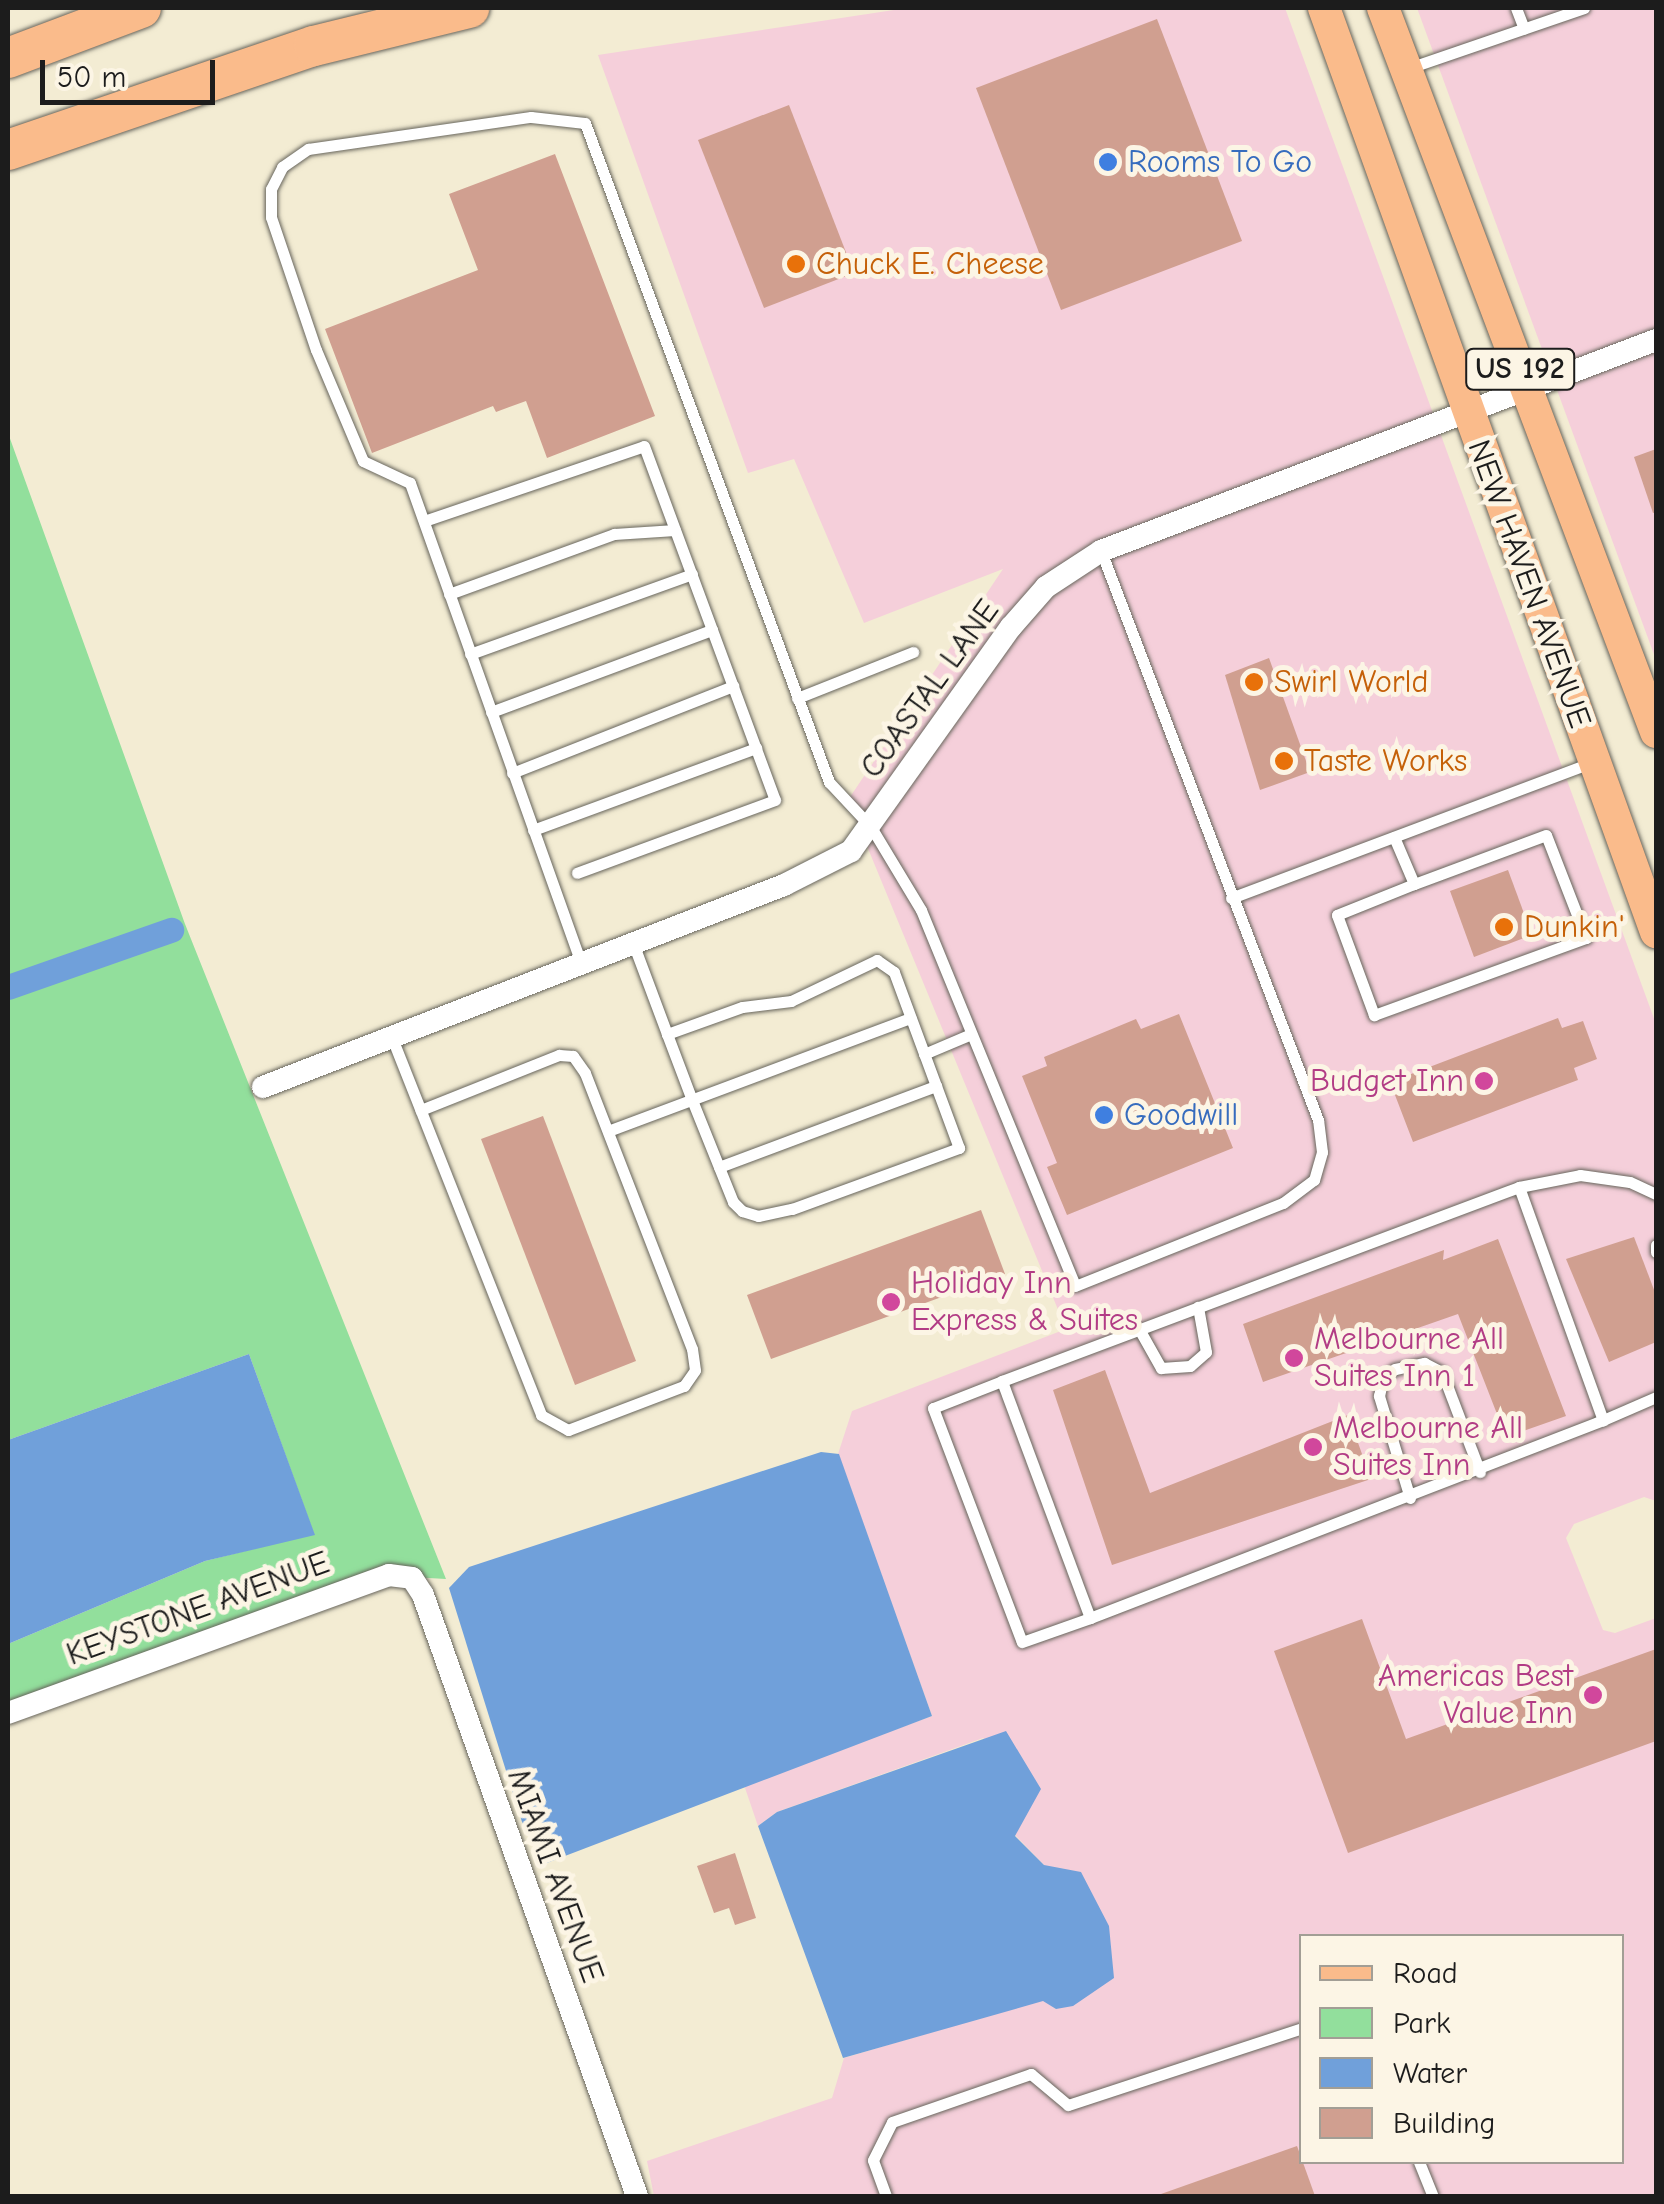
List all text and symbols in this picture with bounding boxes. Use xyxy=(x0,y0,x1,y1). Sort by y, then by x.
scale bar xyxy=(45,40,220,102)
text: 50 m xyxy=(57,60,126,95)
place label: Rooms To Go xyxy=(1128,143,1312,181)
marker: Rooms To Go xyxy=(1097,151,1119,173)
place label: Chuck E. Cheese xyxy=(816,245,1044,283)
marker: Chuck E. Cheese xyxy=(785,253,807,275)
road number: US 192 xyxy=(1465,344,1575,394)
street label: NEW HAVEN AVENUE xyxy=(1459,435,1599,733)
street label: COASTAL LANE xyxy=(853,593,1007,785)
place label: Swirl World xyxy=(1274,663,1429,701)
marker: Swirl World xyxy=(1243,671,1265,693)
place label: Taste Works xyxy=(1304,742,1467,780)
marker: Taste Works xyxy=(1273,750,1295,772)
place label: Dunkin' xyxy=(1524,908,1625,946)
marker: Dunkin' xyxy=(1493,916,1515,938)
place label: Budget Inn xyxy=(1310,1062,1464,1100)
marker: Budget Inn xyxy=(1473,1070,1495,1092)
place label: Goodwill xyxy=(1124,1096,1238,1134)
marker: Goodwill xyxy=(1093,1104,1115,1126)
place label: Holiday Inn Express & Suites xyxy=(911,1265,1138,1340)
marker: Holiday Inn Express & Suites xyxy=(880,1291,902,1313)
place label: Melbourne All Suites Inn 1 xyxy=(1314,1321,1504,1396)
marker: Melbourne All Suites Inn 1 xyxy=(1283,1347,1305,1369)
place label: Melbourne All Suites Inn xyxy=(1333,1410,1523,1485)
marker: Melbourne All Suites Inn xyxy=(1302,1436,1324,1458)
street label: KEYSTONE AVENUE xyxy=(62,1544,334,1674)
place label: Americas Best Value Inn xyxy=(1378,1658,1573,1733)
marker: Americas Best Value Inn xyxy=(1582,1684,1604,1706)
street label: MIAMI AVENUE xyxy=(499,1764,611,1988)
legend xyxy=(1299,1934,1624,2164)
text: Road xyxy=(1393,1956,1458,1991)
text: Park xyxy=(1393,2006,1450,2041)
text: Water xyxy=(1393,2056,1467,2091)
text: Building xyxy=(1393,2106,1496,2141)

